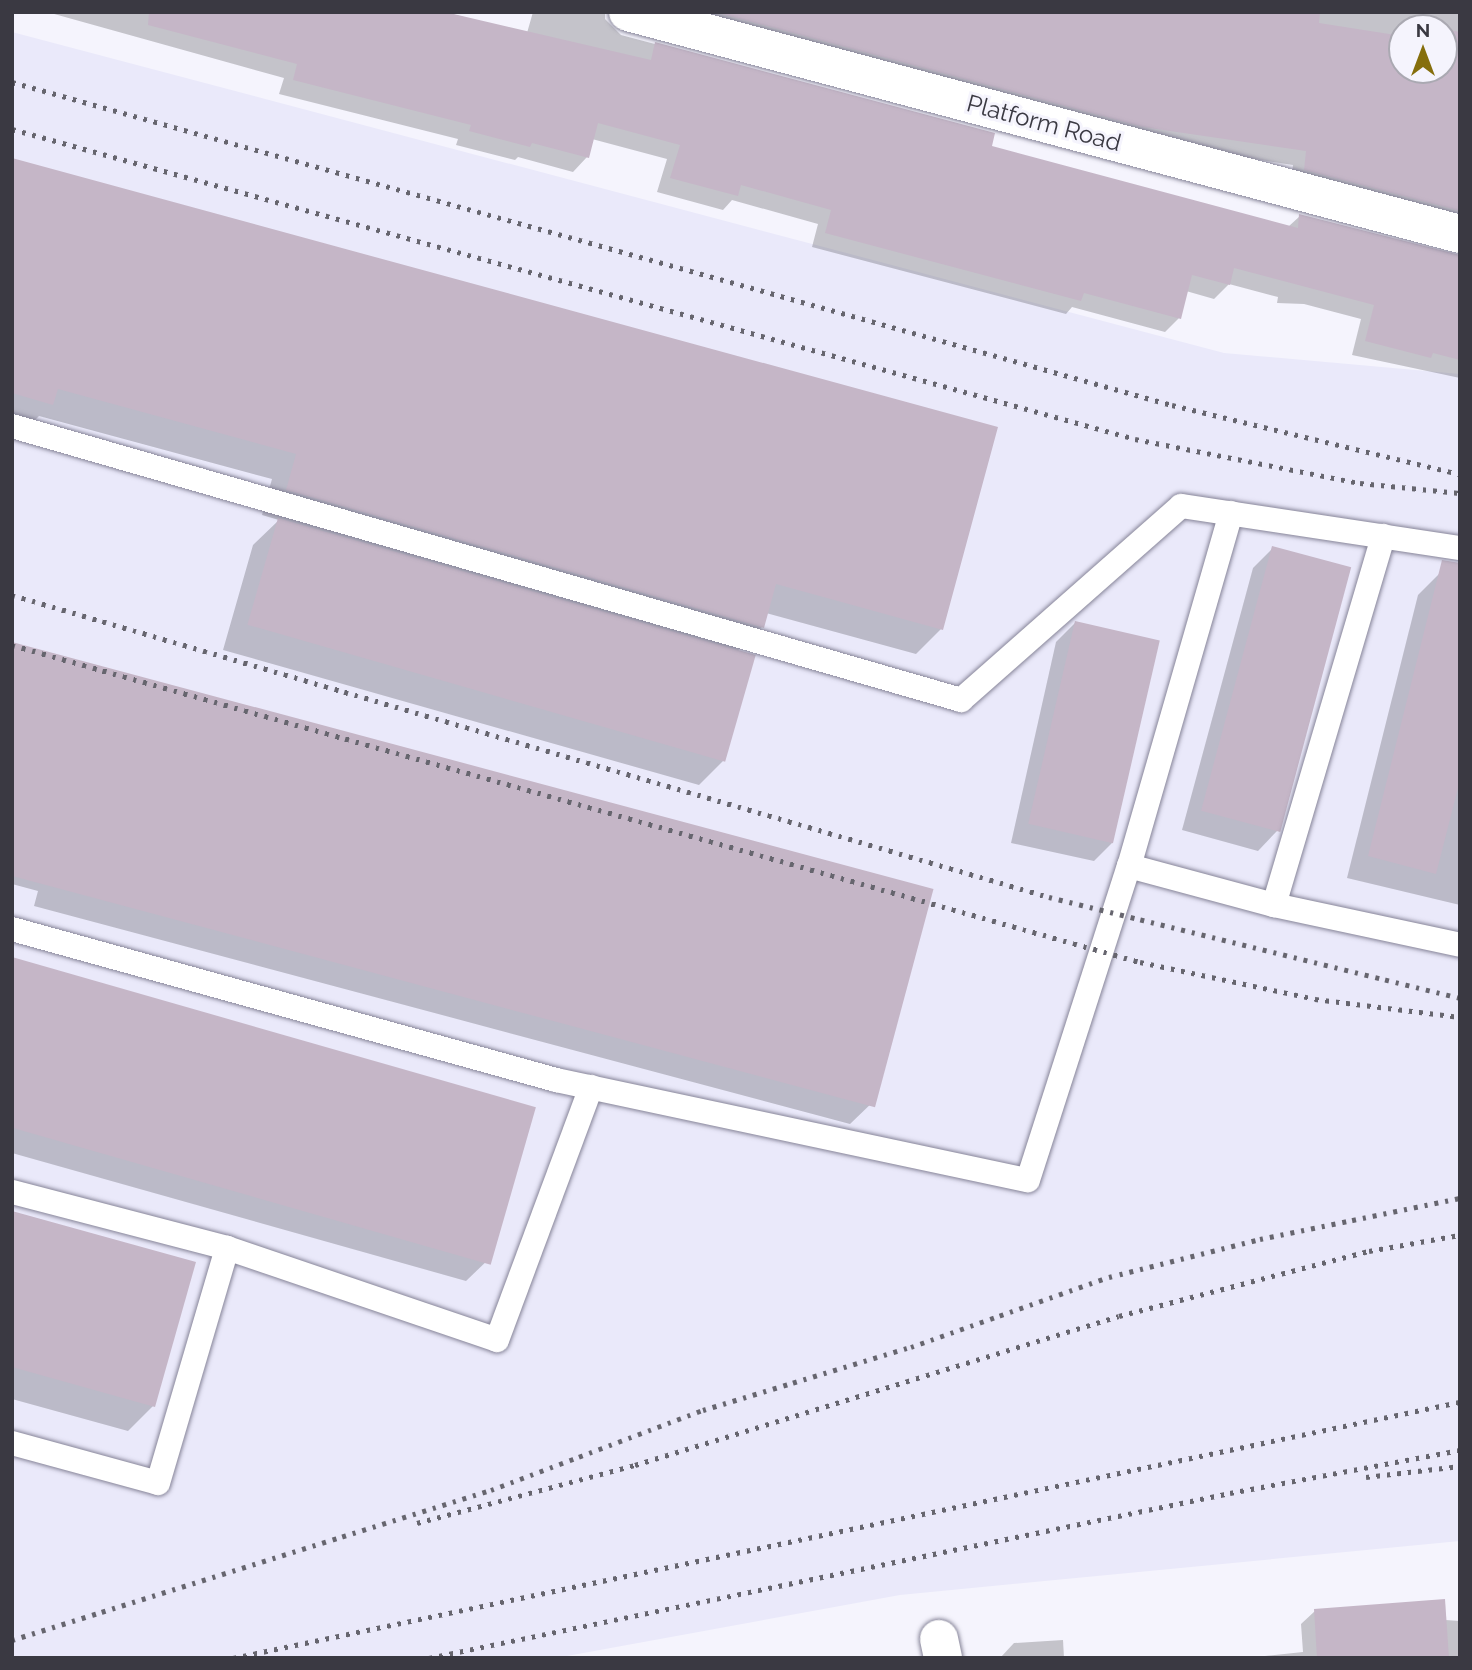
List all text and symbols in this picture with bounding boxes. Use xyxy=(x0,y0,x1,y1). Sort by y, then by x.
north arrow xyxy=(1388,14,1458,84)
text: N xyxy=(1416,19,1430,41)
street label: Platform Road xyxy=(964,89,1124,157)

